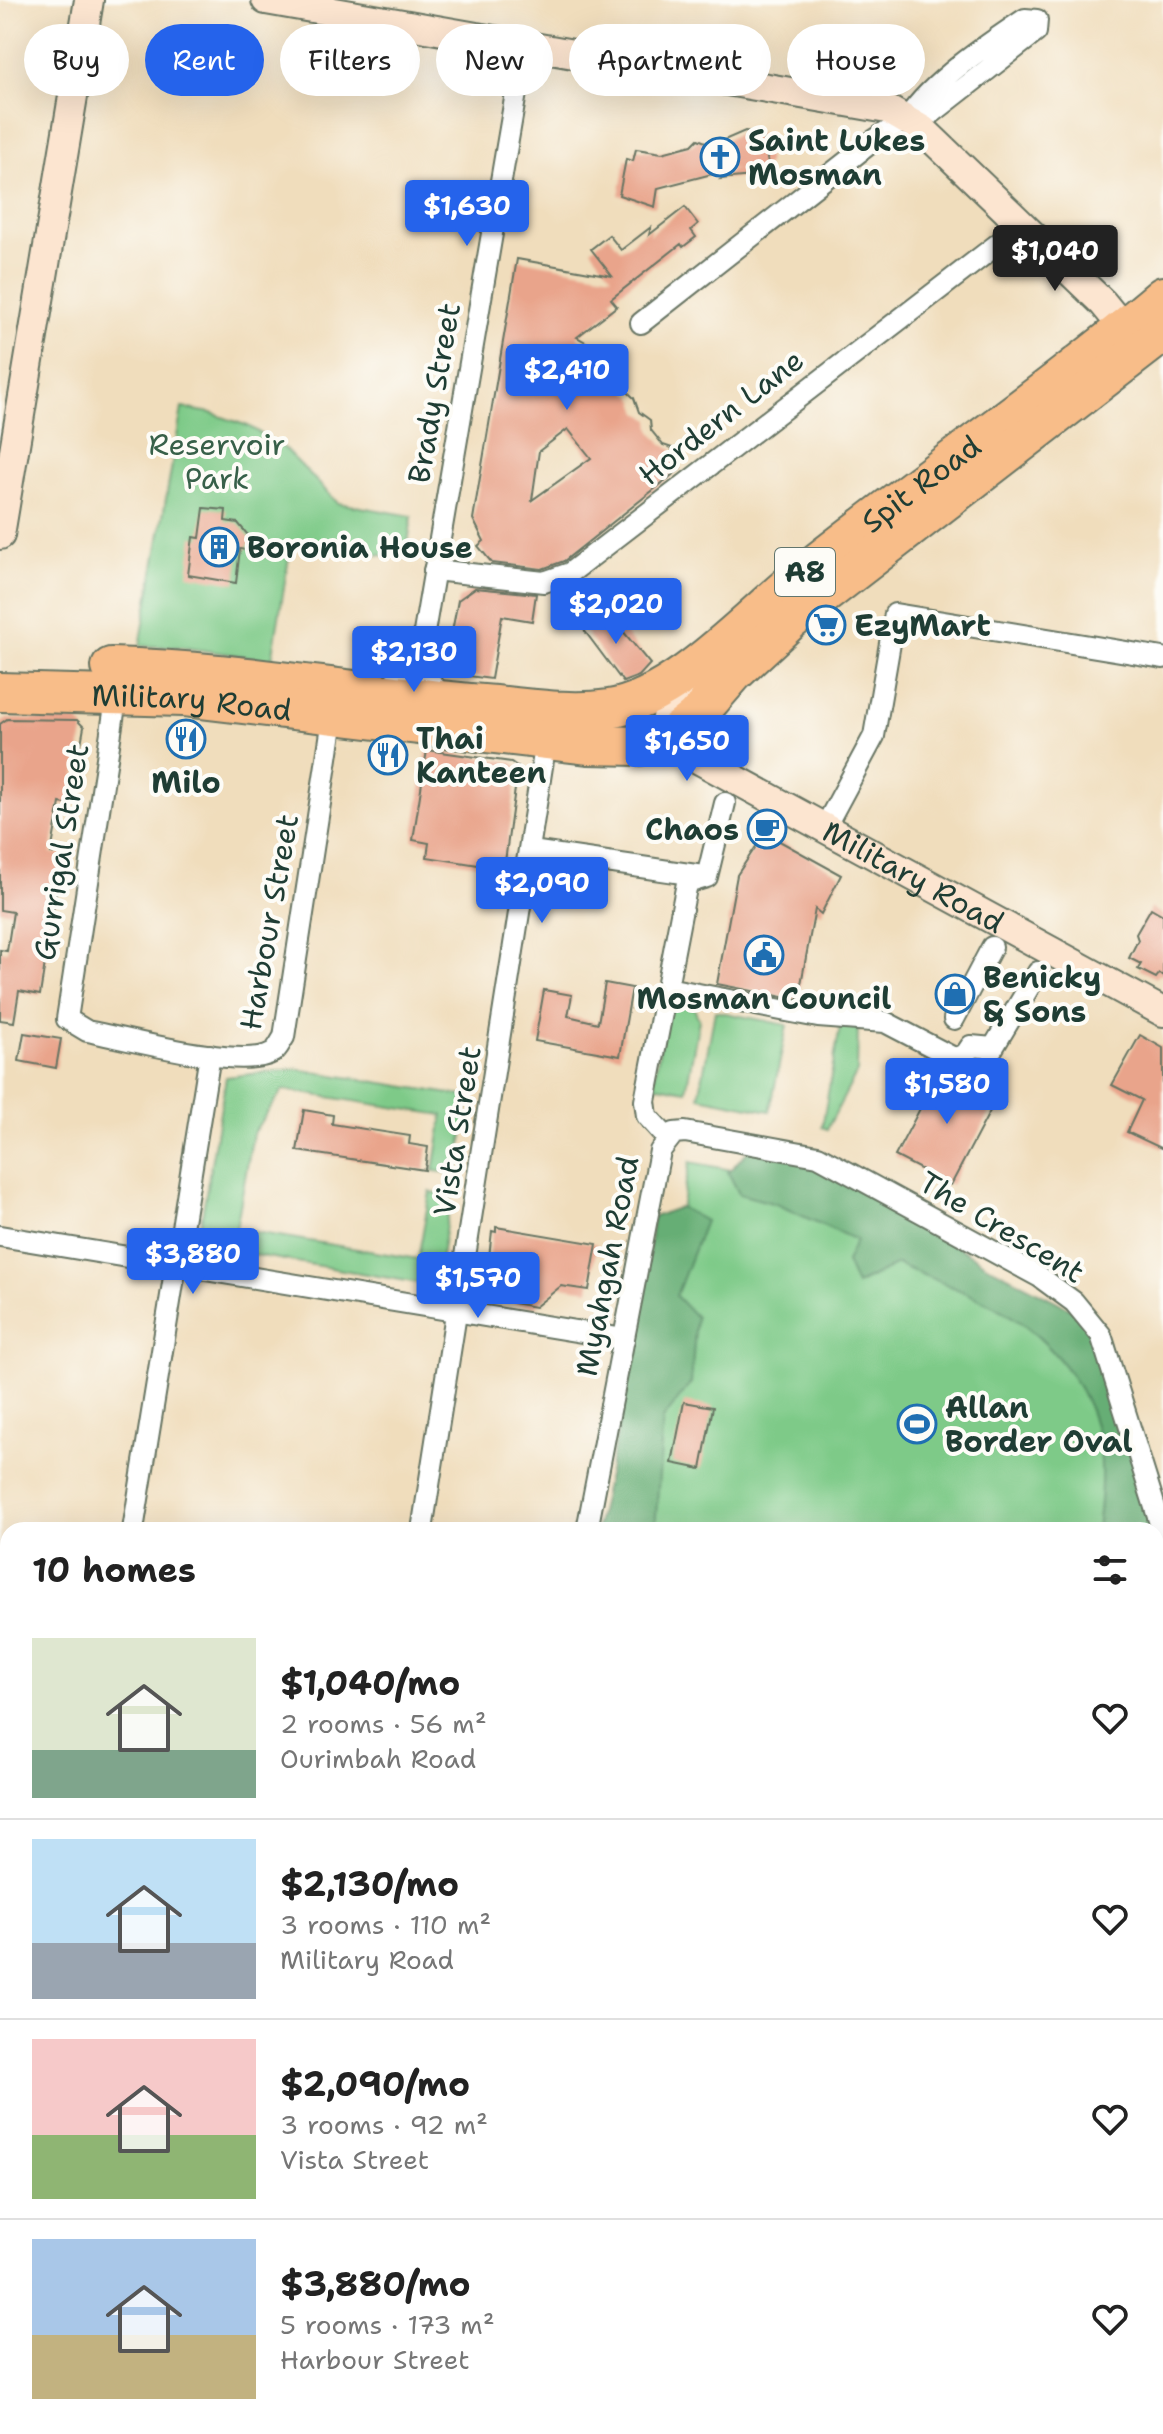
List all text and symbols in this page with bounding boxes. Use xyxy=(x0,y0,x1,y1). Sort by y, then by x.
chip: Buy xyxy=(24,24,129,96)
chip: Rent xyxy=(145,24,264,96)
chip: Filters xyxy=(280,24,420,96)
chip: New xyxy=(436,24,553,96)
chip: Apartment xyxy=(569,24,771,96)
chip: House xyxy=(787,24,925,96)
place label: Saint Lukes Mosman xyxy=(748,120,925,195)
church icon: Saint Lukes Mosman xyxy=(699,136,741,178)
pin: $1,630 xyxy=(402,180,532,248)
text: $1,630 xyxy=(423,188,511,223)
pin: $1,040 xyxy=(990,225,1120,293)
text: $1,040 xyxy=(1011,233,1099,268)
street label: Brady Street xyxy=(398,300,470,486)
street label: Hordern Lane xyxy=(630,340,812,494)
pin: $2,410 xyxy=(502,344,632,412)
text: $2,410 xyxy=(524,352,610,387)
park label: Reservoir Park xyxy=(148,424,286,499)
street label: Spit Road xyxy=(853,425,989,542)
building icon: Boronia House xyxy=(198,526,240,568)
place label: Boronia House xyxy=(247,527,473,568)
road number: A8 xyxy=(775,548,835,596)
pin: $2,020 xyxy=(551,578,681,646)
text: $2,020 xyxy=(569,586,663,621)
supermarket icon: EzyMart xyxy=(805,604,847,646)
place label: EzyMart xyxy=(854,605,991,646)
pin: $2,130 xyxy=(349,626,479,694)
text: $2,130 xyxy=(370,634,458,669)
street label: Military Road xyxy=(91,674,294,730)
pin: $1,650 xyxy=(622,715,752,783)
restaurant icon: Milo xyxy=(165,718,207,760)
place label: Thai Kanteen xyxy=(416,718,546,793)
text: $1,650 xyxy=(644,723,730,758)
restaurant icon: Thai Kanteen xyxy=(367,734,409,776)
street label: Gurrigal Street xyxy=(24,741,98,963)
place label: Milo xyxy=(151,762,221,803)
cafe icon: Chaos xyxy=(746,808,788,850)
place label: Chaos xyxy=(645,809,739,850)
street label: Military Road xyxy=(816,810,1012,942)
street label: Harbour Street xyxy=(230,811,308,1033)
pin: $2,090 xyxy=(477,857,607,925)
text: $2,090 xyxy=(494,865,590,900)
public building icon: Mosman Council xyxy=(743,934,785,976)
place label: Benicky & Sons xyxy=(983,957,1101,1032)
shop icon: Benicky & Sons xyxy=(934,973,976,1015)
place label: Mosman Council xyxy=(636,978,892,1019)
street label: Vista Street xyxy=(423,1043,491,1219)
pin: $1,580 xyxy=(882,1058,1012,1126)
text: $1,580 xyxy=(903,1066,991,1101)
street label: Myahgah Road xyxy=(566,1152,648,1380)
street label: The Crescent xyxy=(912,1162,1092,1292)
pin: $3,880 xyxy=(128,1228,258,1296)
text: $3,880 xyxy=(145,1236,241,1271)
pin: $1,570 xyxy=(413,1252,543,1320)
text: $1,570 xyxy=(435,1260,521,1295)
place label: Allan Border Oval xyxy=(945,1387,1133,1462)
sports icon: Allan Border Oval xyxy=(896,1403,938,1445)
text: 10 homes xyxy=(32,1547,196,1593)
icon: filters xyxy=(1088,1548,1132,1592)
text: $1,040/mo xyxy=(280,1660,460,1706)
icon: home xyxy=(96,1670,192,1766)
icon: heart xyxy=(1088,1696,1132,1740)
text: 2 rooms · 56 m² xyxy=(280,1706,487,1741)
text: Ourimbah Road xyxy=(280,1741,476,1776)
text: $2,130/mo xyxy=(280,1861,459,1907)
icon: home xyxy=(96,1871,192,1967)
icon: heart xyxy=(1088,1897,1132,1941)
text: 3 rooms · 110 m² xyxy=(280,1907,491,1942)
text: Military Road xyxy=(280,1942,454,1977)
text: $2,090/mo xyxy=(280,2061,470,2107)
icon: home xyxy=(96,2071,192,2167)
icon: heart xyxy=(1088,2097,1132,2141)
text: 3 rooms · 92 m² xyxy=(280,2107,488,2142)
text: Vista Street xyxy=(280,2142,429,2177)
text: $3,880/mo xyxy=(280,2261,471,2307)
icon: home xyxy=(96,2271,192,2367)
icon: heart xyxy=(1088,2297,1132,2341)
text: 5 rooms · 173 m² xyxy=(280,2307,495,2342)
text: Harbour Street xyxy=(280,2342,470,2377)

